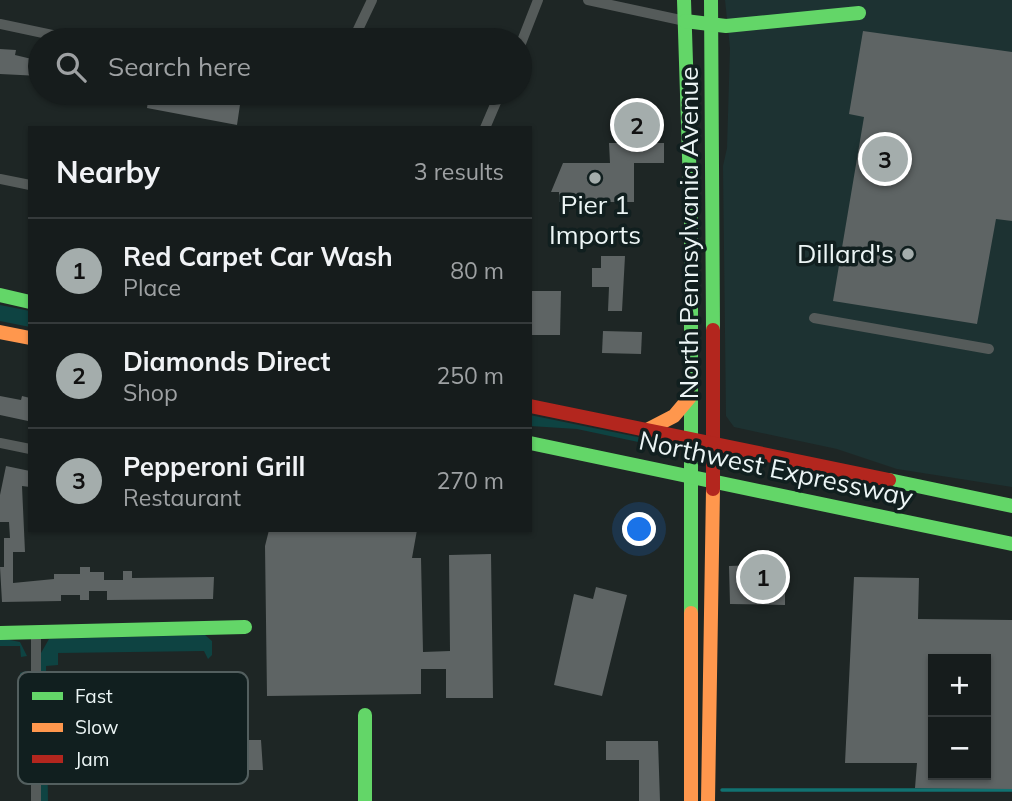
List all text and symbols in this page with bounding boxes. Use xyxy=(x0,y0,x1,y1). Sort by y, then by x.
search box xyxy=(28,28,532,105)
icon: search xyxy=(52,48,90,86)
text: Search here xyxy=(108,50,251,83)
street label: North Pennsylvania Avenue xyxy=(672,67,705,399)
pin: 2 xyxy=(614,99,660,151)
pin: 3 xyxy=(862,133,908,185)
text: Nearby xyxy=(56,153,160,191)
text: 3 results xyxy=(414,157,504,186)
marker: Pier 1 Imports xyxy=(587,170,603,186)
place label: Pier 1 Imports xyxy=(549,188,641,251)
place label: Dillard's xyxy=(797,237,894,270)
text: Red Carpet Car Wash xyxy=(123,240,393,273)
marker: Dillard's xyxy=(900,246,916,262)
text: 1 xyxy=(72,256,86,285)
text: 80 m xyxy=(450,256,504,285)
text: Place xyxy=(123,273,181,302)
text: Diamonds Direct xyxy=(123,345,330,378)
text: 2 xyxy=(72,361,86,390)
text: 250 m xyxy=(436,361,504,390)
text: Shop xyxy=(123,378,178,407)
street label: Northwest Expressway xyxy=(636,423,916,514)
text: Pepperoni Grill xyxy=(123,450,305,483)
text: 3 xyxy=(72,466,86,495)
text: 270 m xyxy=(436,466,504,495)
text: Restaurant xyxy=(123,483,241,512)
your location xyxy=(622,512,656,546)
pin: 1 xyxy=(740,551,786,603)
map controls xyxy=(928,654,991,780)
button: + xyxy=(928,654,991,717)
legend xyxy=(18,672,248,784)
text: Fast xyxy=(75,684,113,708)
text: Slow xyxy=(75,715,119,739)
button: − xyxy=(928,717,991,780)
text: Jam xyxy=(75,747,109,771)

